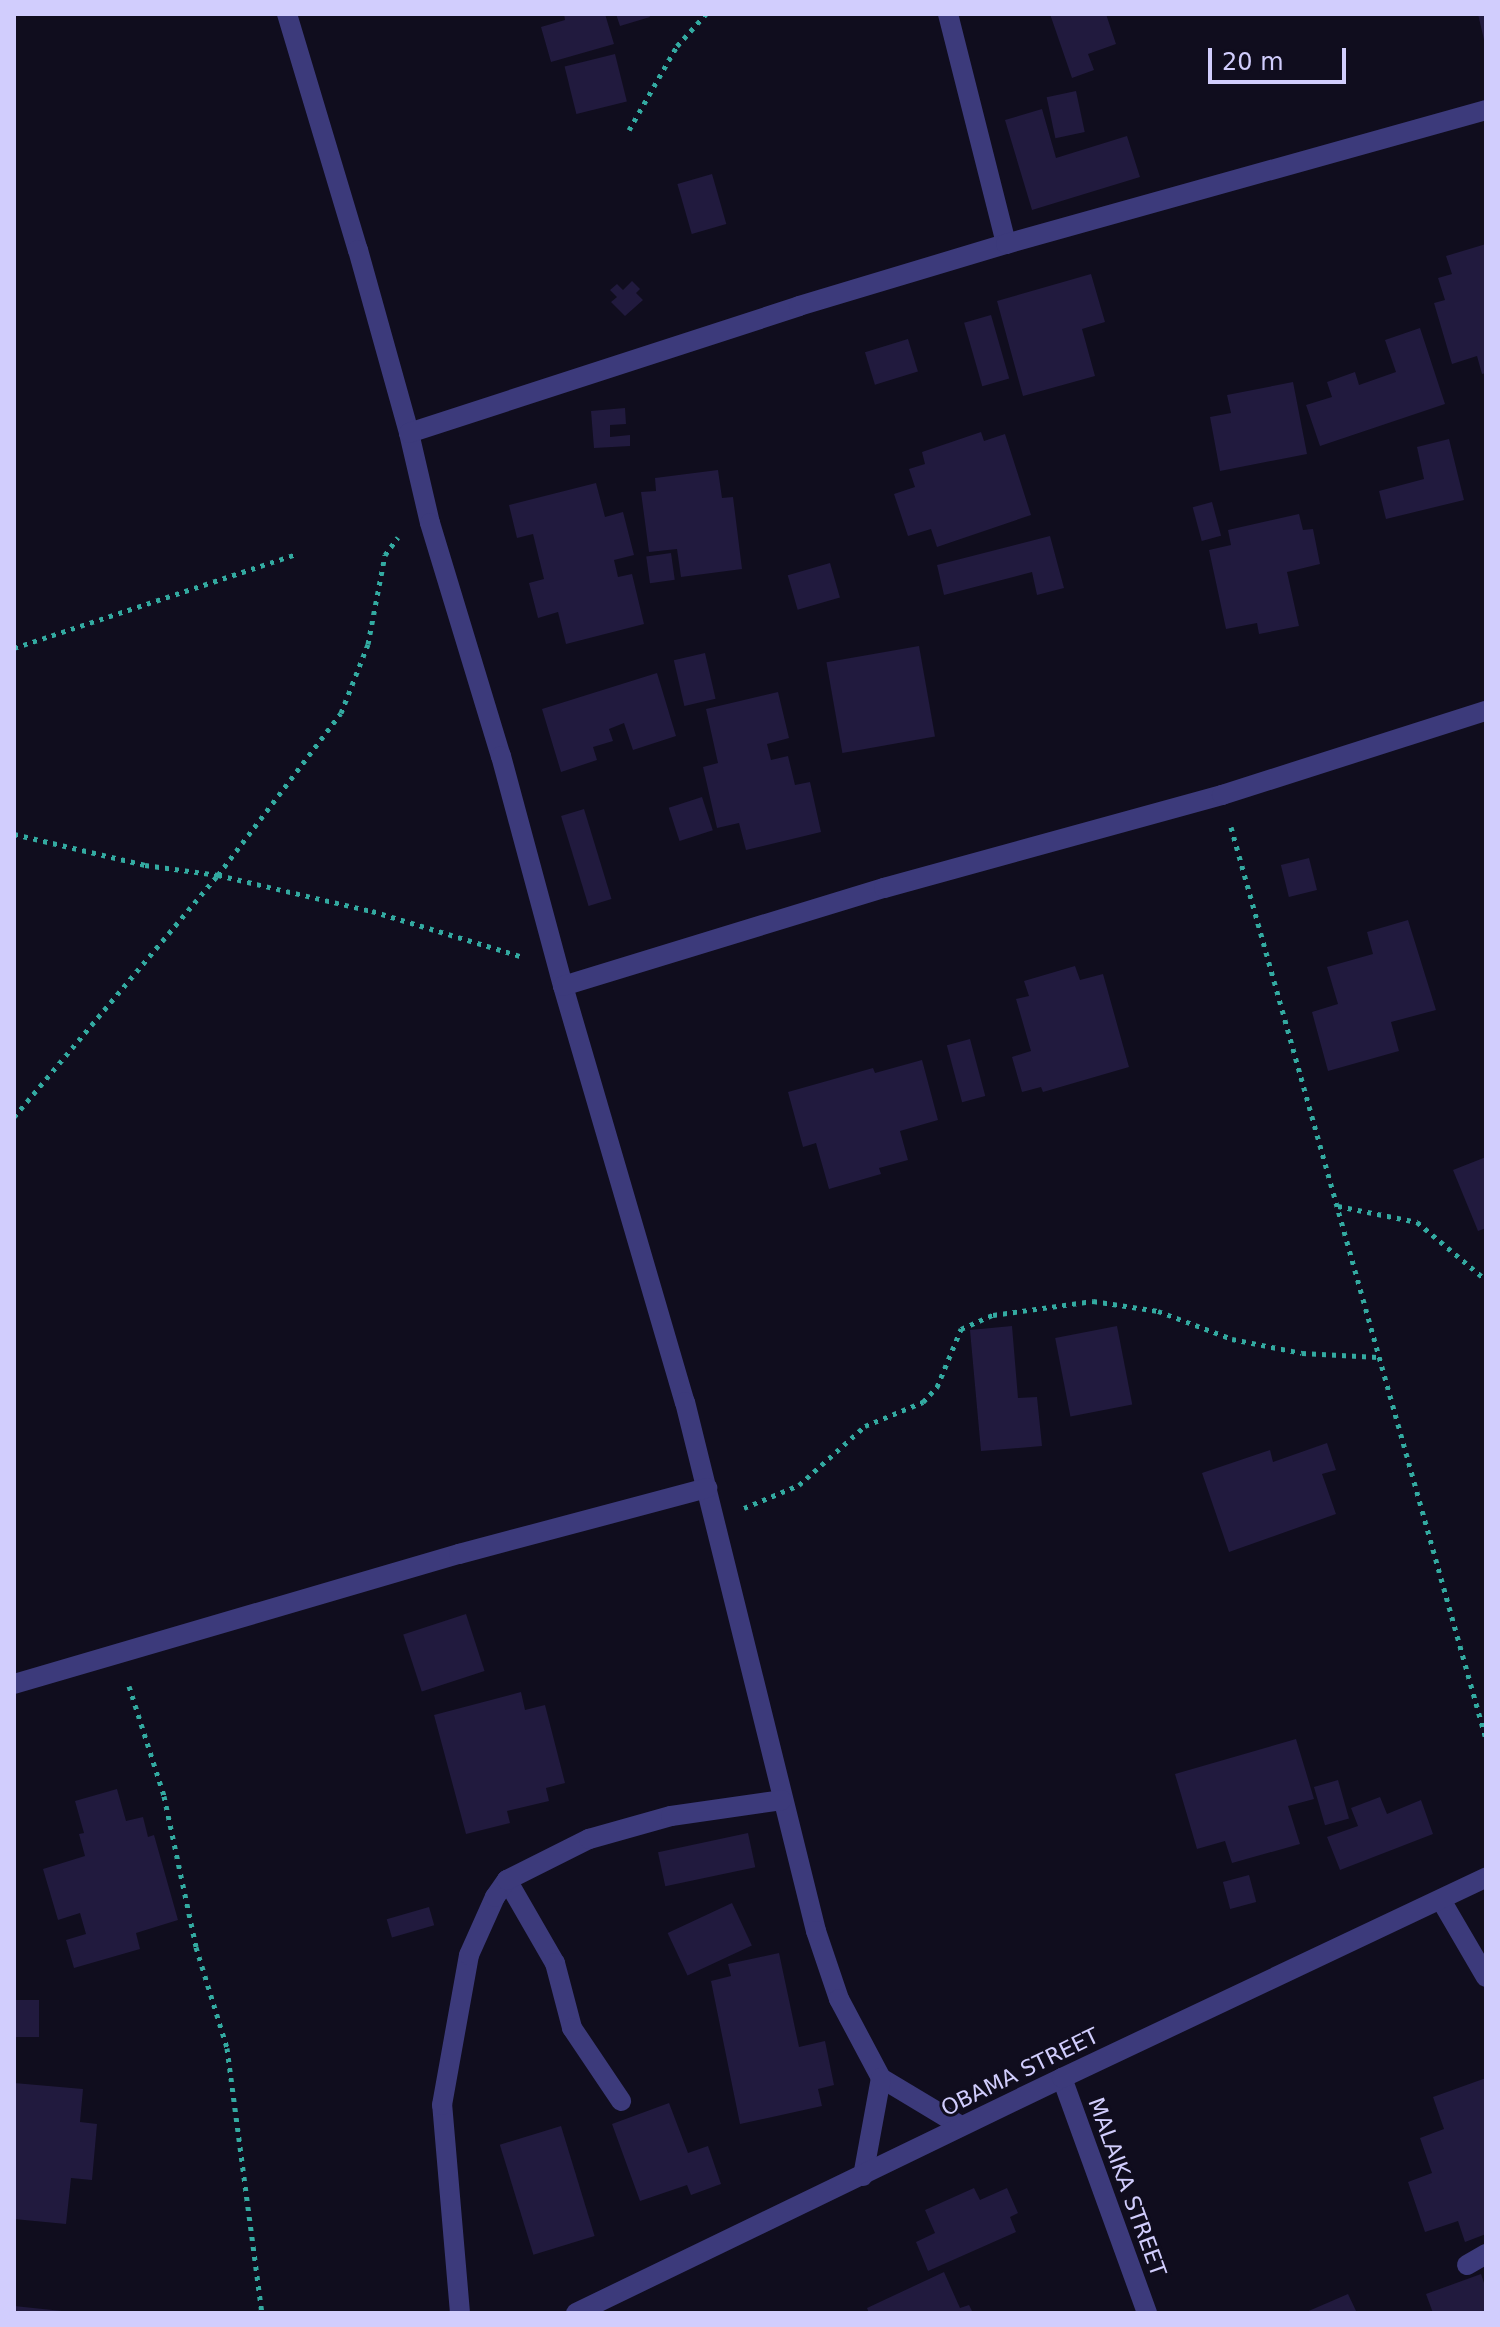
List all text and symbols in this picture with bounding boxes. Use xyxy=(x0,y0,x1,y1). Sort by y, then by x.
scale bar xyxy=(1212,32,1350,82)
text: 20 m xyxy=(1222,48,1284,76)
street label: OBAMA STREET xyxy=(937,2022,1103,2122)
street label: MALAIKA STREET xyxy=(1082,2094,1172,2280)

